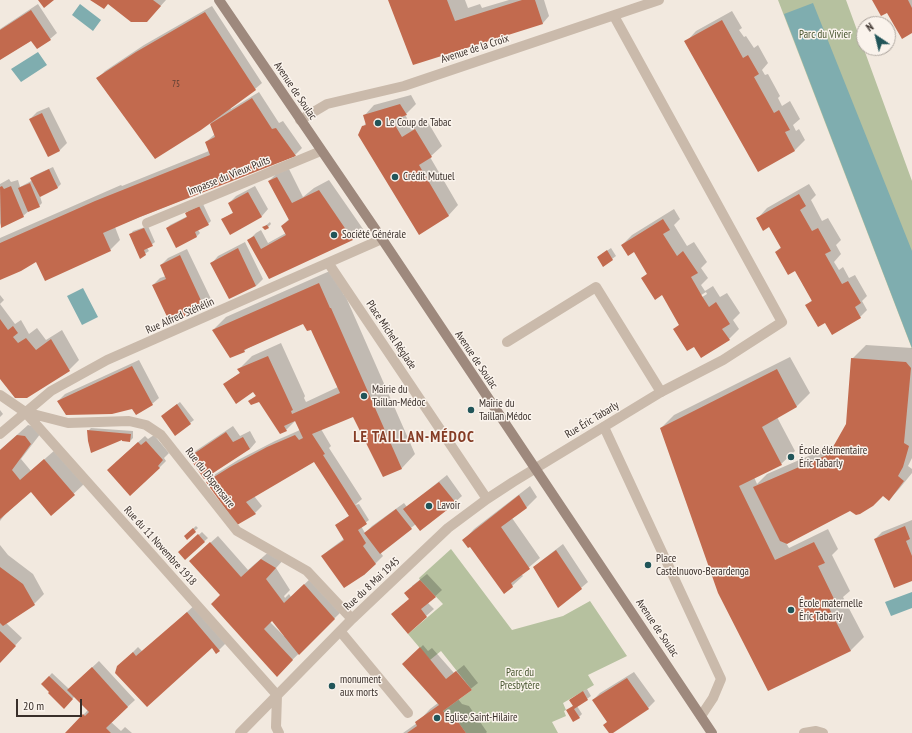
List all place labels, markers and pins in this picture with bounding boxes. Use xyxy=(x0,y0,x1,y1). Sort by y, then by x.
place label: Le Coup de Tabac xyxy=(386,116,451,130)
marker: Le Coup de Tabac xyxy=(373,118,383,128)
place label: Crédit Mutuel xyxy=(403,170,455,184)
marker: Crédit Mutuel xyxy=(390,172,400,182)
place label: Société Générale xyxy=(342,228,406,242)
marker: Société Générale xyxy=(329,230,339,240)
place label: Mairie du Taillan-Médoc xyxy=(372,383,425,409)
marker: Mairie du Taillan-Médoc xyxy=(359,391,369,401)
place label: Mairie du Taillan Médoc xyxy=(479,397,531,423)
marker: Mairie du Taillan Médoc xyxy=(466,405,476,415)
place label: École élémentaire Éric Tabarly xyxy=(799,444,867,470)
marker: École élémentaire Éric Tabarly xyxy=(786,452,796,462)
place label: Lavoir xyxy=(437,499,460,513)
marker: Lavoir xyxy=(424,501,434,511)
place label: Place Castelnuovo-Berardenga xyxy=(656,552,749,578)
marker: Place Castelnuovo-Berardenga xyxy=(643,560,653,570)
place label: École maternelle Éric Tabarly xyxy=(799,597,863,623)
marker: École maternelle Éric Tabarly xyxy=(786,605,796,615)
place label: monument aux morts xyxy=(340,673,381,699)
marker: monument aux morts xyxy=(327,681,337,691)
place label: Église Saint-Hilaire xyxy=(445,711,518,725)
marker: Église Saint-Hilaire xyxy=(432,713,442,723)

